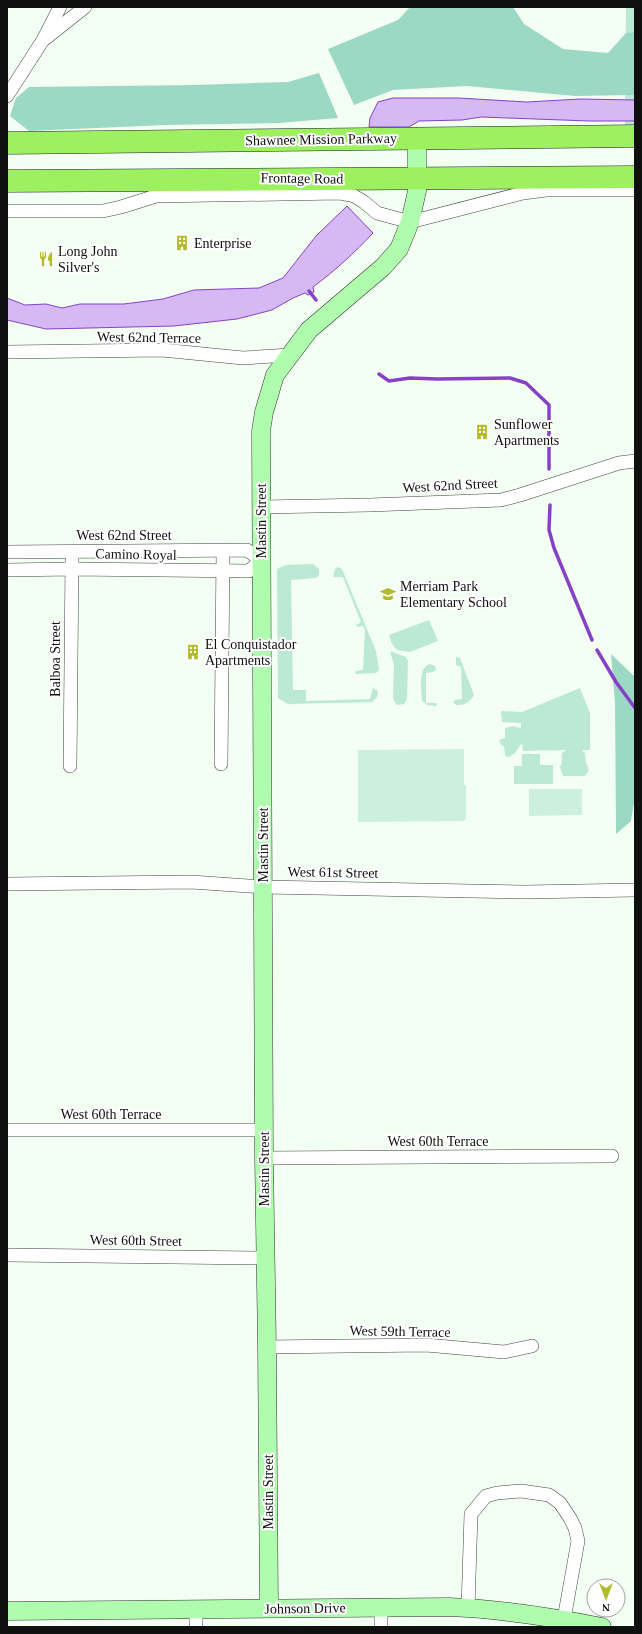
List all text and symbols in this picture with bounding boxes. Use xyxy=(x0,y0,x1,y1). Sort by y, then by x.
street label: Shawnee Mission Parkway xyxy=(245,131,397,148)
street label: Frontage Road xyxy=(260,170,344,187)
building icon: Enterprise xyxy=(173,234,191,252)
place label: Enterprise xyxy=(194,236,252,251)
place label: Long John Silver's xyxy=(58,244,118,275)
restaurant icon: Long John Silver's xyxy=(37,250,55,268)
street label: West 62nd Terrace xyxy=(97,329,201,346)
place label: Sunflower Apartments xyxy=(494,417,559,448)
building icon: Sunflower Apartments xyxy=(473,423,491,441)
street label: West 62nd Street xyxy=(402,476,498,495)
street label: Mastin Street xyxy=(254,483,269,559)
street label: West 62nd Street xyxy=(76,528,172,543)
street label: Camino Royal xyxy=(95,546,177,563)
place label: Merriam Park Elementary School xyxy=(400,579,507,610)
school or university icon: Merriam Park Elementary School xyxy=(379,585,397,603)
street label: Balboa Street xyxy=(48,621,63,697)
place label: El Conquistador Apartments xyxy=(205,637,297,668)
building icon: El Conquistador Apartments xyxy=(184,643,202,661)
street label: Mastin Street xyxy=(256,807,271,883)
street label: West 61st Street xyxy=(288,864,379,881)
street label: West 60th Terrace xyxy=(60,1107,162,1122)
street label: Mastin Street xyxy=(257,1131,272,1207)
street label: West 60th Terrace xyxy=(387,1134,489,1149)
street label: West 60th Street xyxy=(90,1232,182,1249)
street label: West 59th Terrace xyxy=(349,1323,451,1340)
street label: Mastin Street xyxy=(261,1454,276,1530)
north arrow xyxy=(586,1578,626,1618)
street label: Johnson Drive xyxy=(264,1600,346,1617)
text: N xyxy=(602,1602,610,1614)

